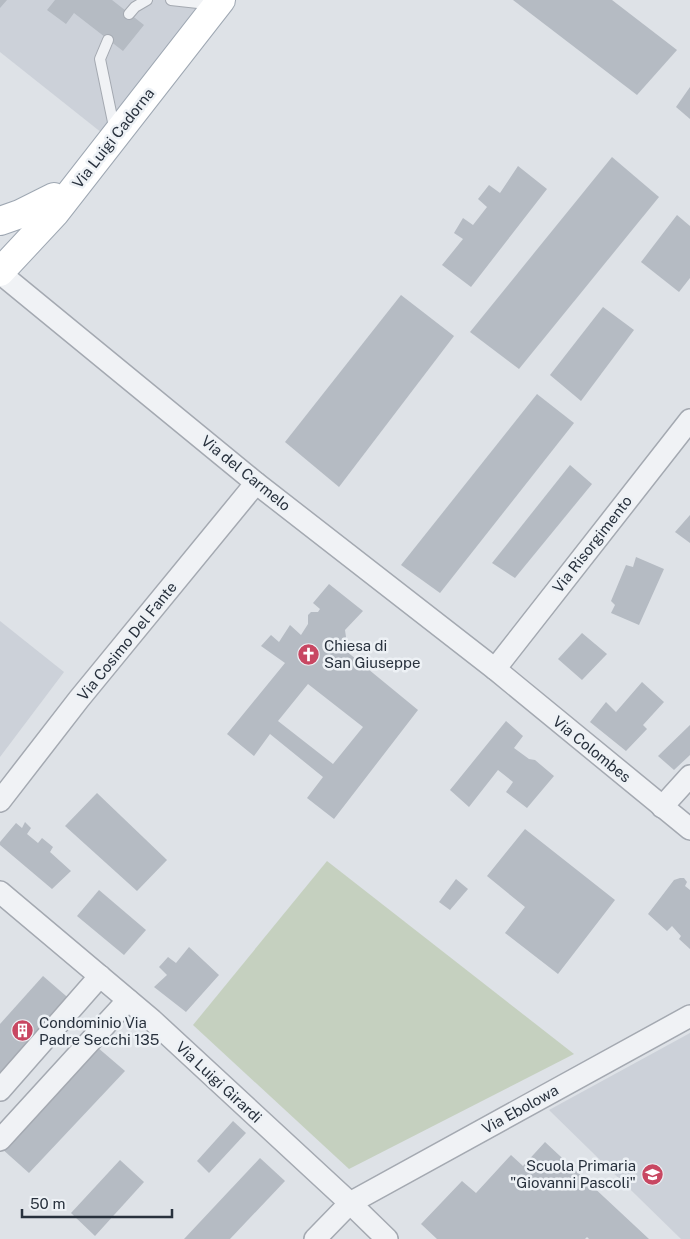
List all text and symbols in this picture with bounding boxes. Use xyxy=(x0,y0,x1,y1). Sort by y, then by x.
street label: Via Luigi Cadorna xyxy=(69,85,157,191)
street label: Via del Carmelo xyxy=(198,432,294,514)
street label: Via Risorgimento xyxy=(549,492,635,596)
street label: Via Cosimo Del Fante xyxy=(74,578,180,704)
place label: Chiesa di San Giuseppe xyxy=(324,637,420,671)
church icon: Chiesa di San Giuseppe xyxy=(296,642,320,666)
street label: Via Colombes xyxy=(550,712,634,786)
place label: Condominio Via Padre Secchi 135 xyxy=(39,1014,159,1048)
building icon: Condominio Via Padre Secchi 135 xyxy=(11,1019,35,1043)
street label: Via Luigi Girardi xyxy=(173,1038,265,1126)
street label: Via Ebolowa xyxy=(479,1081,561,1137)
place label: Scuola Primaria "Giovanni Pascoli" xyxy=(510,1157,636,1191)
school or university icon: Scuola Primaria "Giovanni Pascoli" xyxy=(640,1162,664,1186)
scale bar xyxy=(22,1186,172,1218)
text: 50 m xyxy=(30,1195,65,1212)

